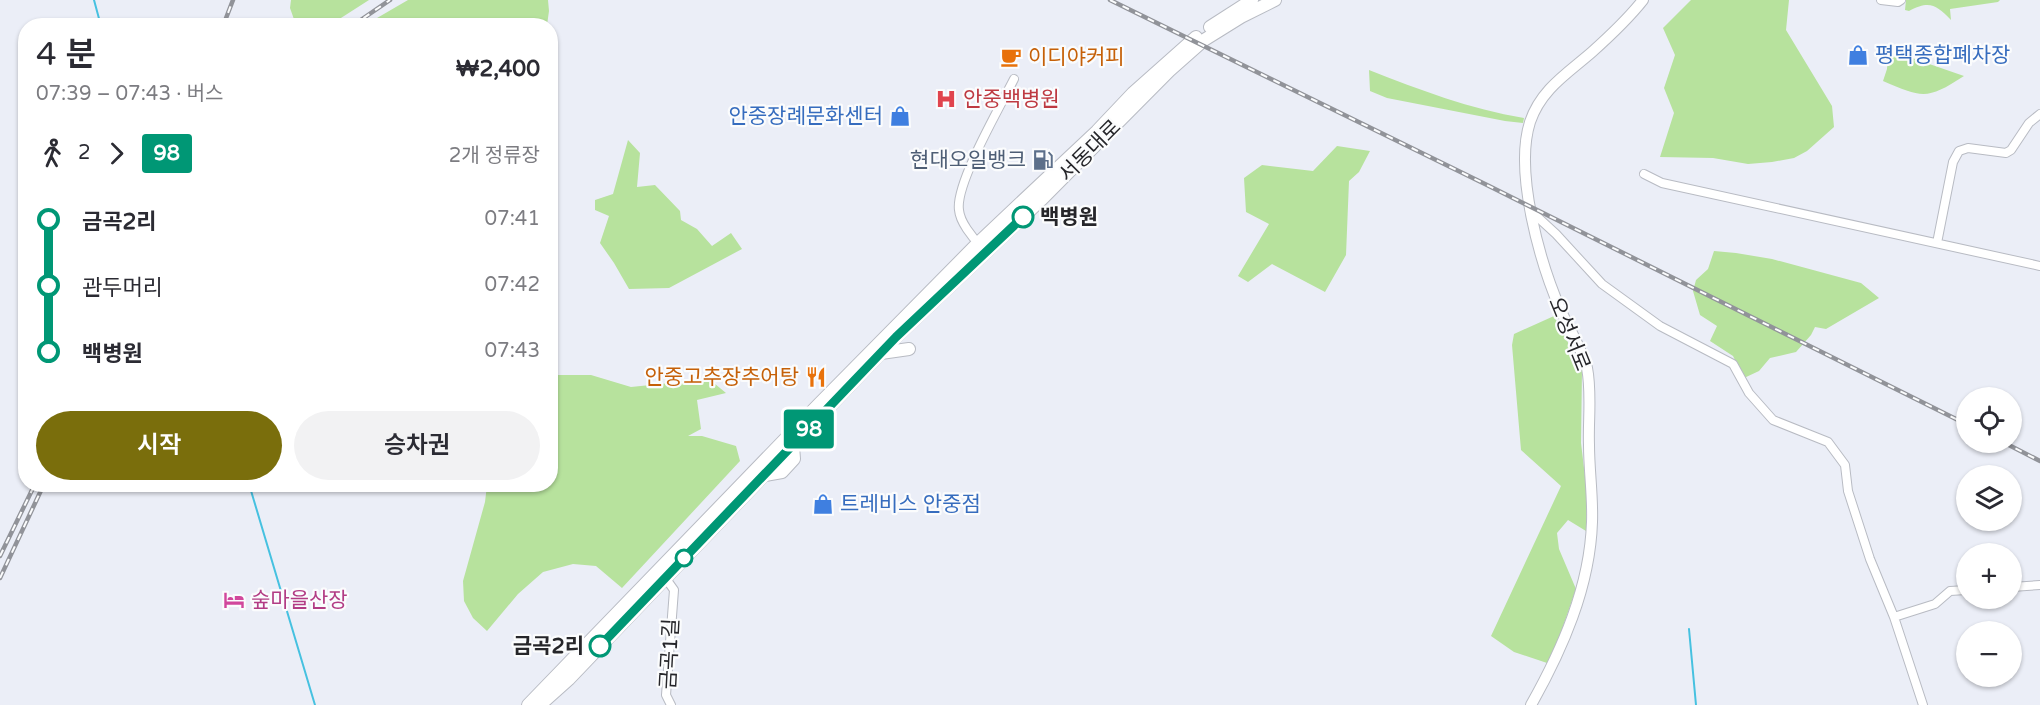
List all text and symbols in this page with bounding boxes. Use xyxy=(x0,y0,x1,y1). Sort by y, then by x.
text: 4 분 xyxy=(36,35,96,74)
shop icon: 평택종합폐차장 xyxy=(1846,43,1870,67)
place label: 평택종합폐차장 xyxy=(1875,43,2010,68)
cafe icon: 이디야커피 xyxy=(999,45,1023,69)
place label: 이디야커피 xyxy=(1028,45,1125,70)
text: ₩2,400 xyxy=(456,56,540,82)
text: 07:39 – 07:43 · 버스 xyxy=(36,82,223,106)
hospital icon: 안중백병원 xyxy=(934,87,958,111)
place label: 안중백병원 xyxy=(963,87,1060,112)
place label: 안중장례문화센터 xyxy=(728,104,883,129)
shop icon: 안중장례문화센터 xyxy=(888,104,912,128)
street label: 서동대로 xyxy=(1054,115,1126,187)
icon: walk xyxy=(36,137,69,170)
icon: forward xyxy=(100,137,133,170)
text: 2 xyxy=(78,141,91,165)
text: 98 xyxy=(154,141,180,166)
text: 2개 정류장 xyxy=(449,144,540,168)
place label: 현대오일뱅크 xyxy=(910,148,1026,173)
fuel station icon: 현대오일뱅크 xyxy=(1031,148,1055,172)
place label: 백병원 xyxy=(1040,205,1098,230)
marker: 백병원 xyxy=(1012,206,1034,228)
text: 07:41 xyxy=(485,207,540,231)
text: 금곡2리 xyxy=(82,209,157,235)
text: 07:42 xyxy=(485,273,540,297)
text: 관두머리 xyxy=(82,275,163,301)
street label: 오성서로 xyxy=(1543,293,1595,375)
text: 07:43 xyxy=(485,339,540,363)
text: 백병원 xyxy=(82,341,143,367)
place label: 안중고추장추어탕 xyxy=(644,365,799,390)
restaurant icon: 안중고추장추어탕 xyxy=(804,365,828,389)
map controls xyxy=(1956,387,2022,687)
button: locate xyxy=(1956,387,2022,453)
line badge: 98 xyxy=(782,410,836,448)
button: 시작 xyxy=(36,411,282,480)
button: 승차권 xyxy=(294,411,540,480)
text: 98 xyxy=(796,417,822,442)
button: layers xyxy=(1956,465,2022,531)
shop icon: 트레비스 안중점 xyxy=(811,492,835,516)
place label: 트레비스 안중점 xyxy=(840,492,981,517)
button: + xyxy=(1956,543,2022,609)
unlabelled marker xyxy=(675,549,693,567)
hotel icon: 숲마을산장 xyxy=(222,588,246,612)
place label: 숲마을산장 xyxy=(251,588,348,613)
street label: 금곡1길 xyxy=(656,618,684,690)
button: − xyxy=(1956,621,2022,687)
place label: 금곡2리 xyxy=(513,634,584,659)
marker: 금곡2리 xyxy=(589,635,611,657)

